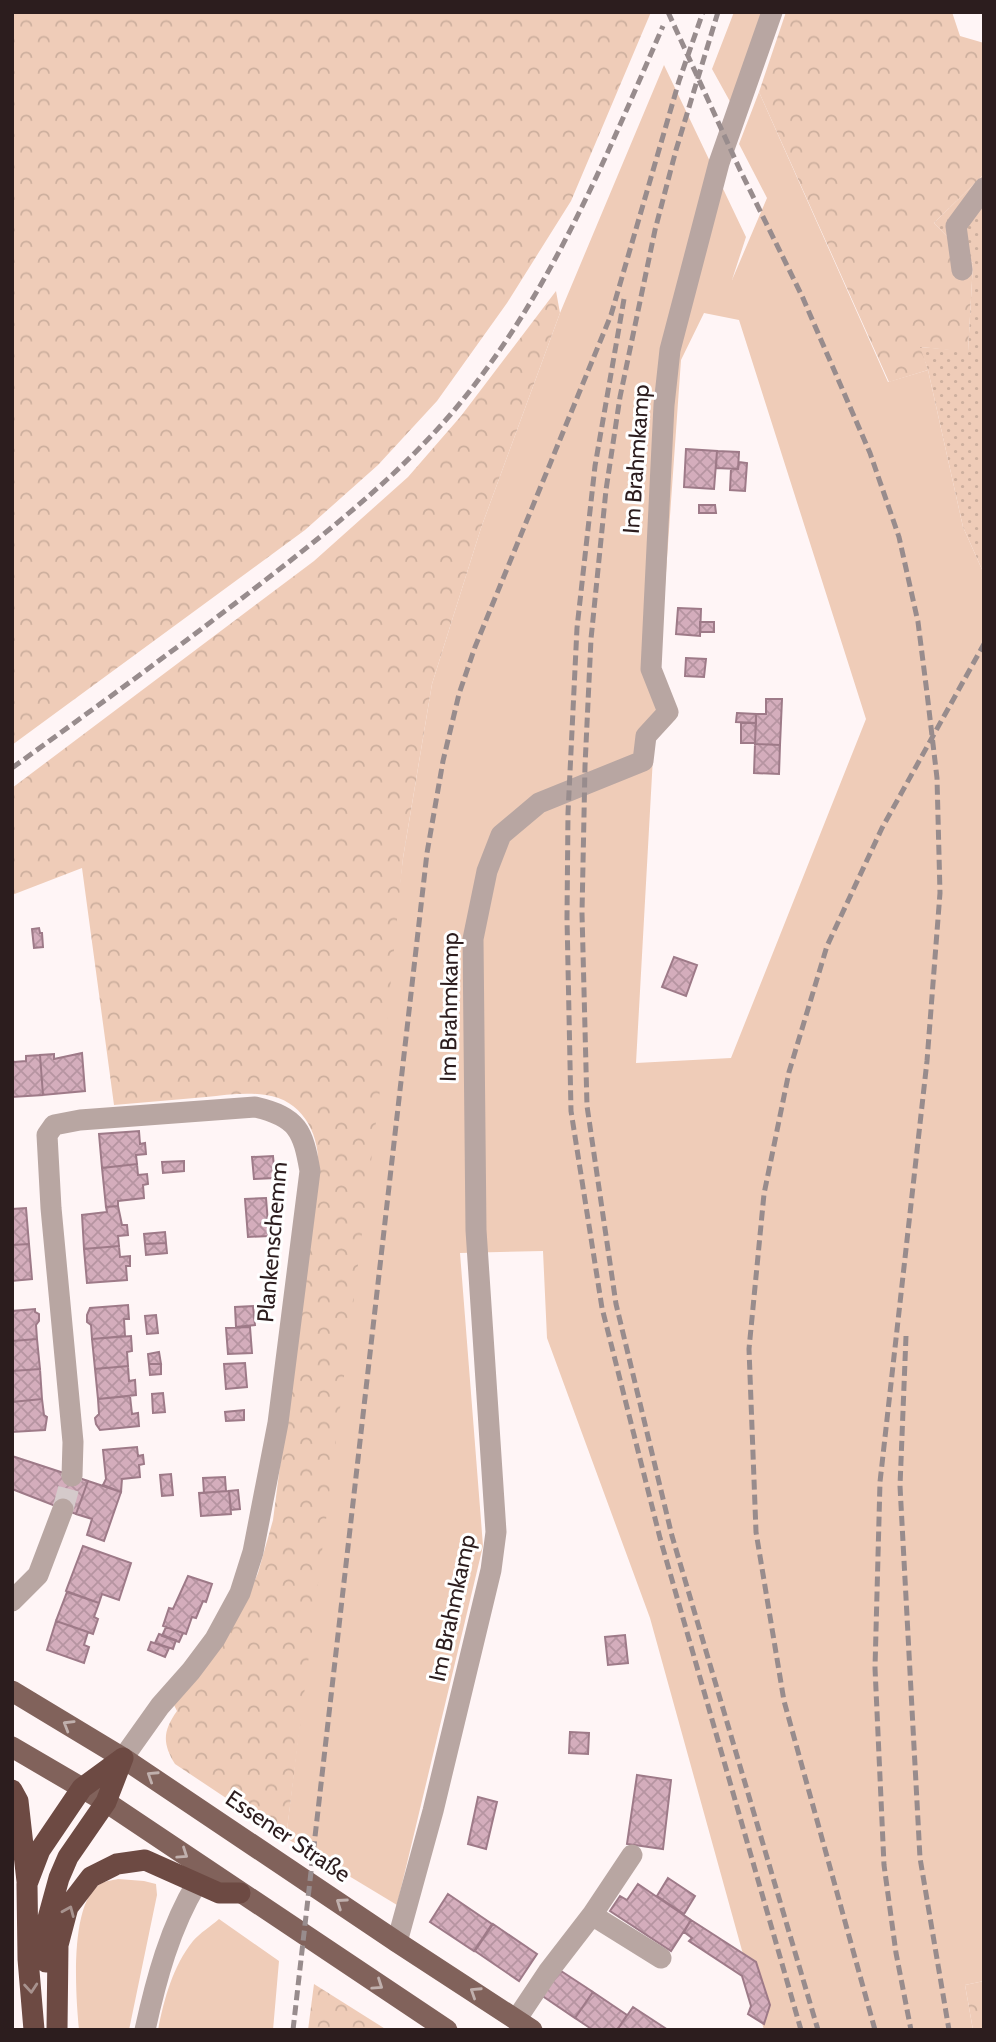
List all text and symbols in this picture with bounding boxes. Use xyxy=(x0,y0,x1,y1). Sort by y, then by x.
street label: Im Brahmkamp xyxy=(617,383,655,535)
street label: Im Brahmkamp xyxy=(434,932,464,1082)
street label: Plankenschemm xyxy=(251,1160,293,1324)
street label: Im Brahmkamp xyxy=(423,1532,481,1684)
one-way arrow xyxy=(62,1720,75,1733)
one-way arrow xyxy=(146,1771,159,1784)
street label: Essener Straße xyxy=(220,1784,356,1888)
one-way arrow xyxy=(175,1846,188,1858)
one-way arrow xyxy=(336,1899,349,1911)
one-way arrow xyxy=(61,1906,75,1918)
one-way arrow xyxy=(371,1976,384,1989)
one-way arrow xyxy=(23,1983,38,1994)
one-way arrow xyxy=(470,1988,483,2000)

